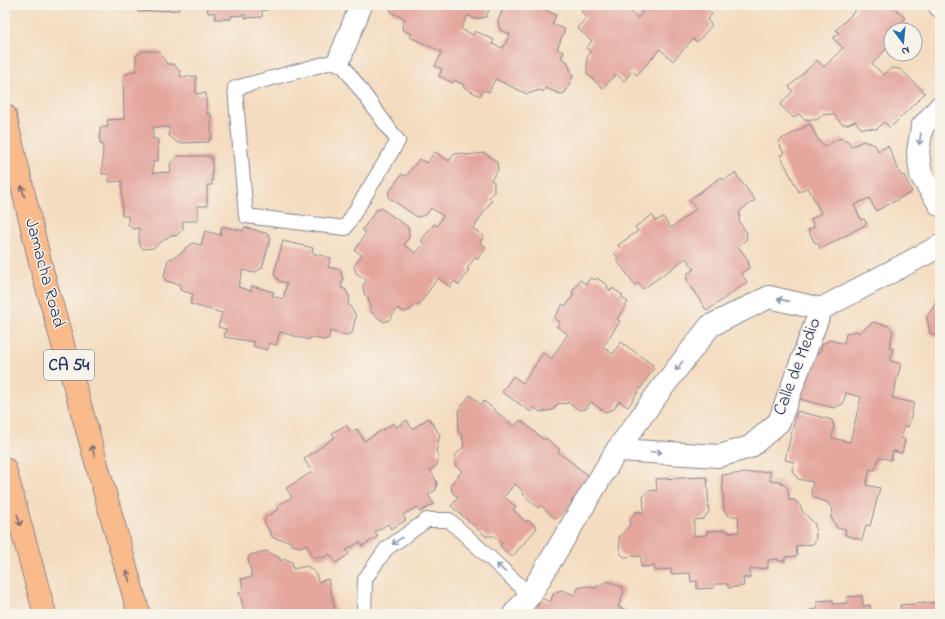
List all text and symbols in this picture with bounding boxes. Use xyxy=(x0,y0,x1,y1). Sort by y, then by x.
north arrow xyxy=(883,22,923,62)
text: N xyxy=(900,42,911,59)
one-way arrow xyxy=(916,132,924,145)
one-way arrow xyxy=(19,184,27,197)
street label: Jamacha Road xyxy=(17,215,71,331)
one-way arrow xyxy=(776,295,789,303)
street label: Calle de Medio xyxy=(767,314,829,420)
road number: CA 54 xyxy=(44,350,94,380)
one-way arrow xyxy=(675,360,684,371)
one-way arrow xyxy=(89,445,96,458)
one-way arrow xyxy=(649,449,662,456)
one-way arrow xyxy=(16,513,23,526)
one-way arrow xyxy=(392,537,403,545)
one-way arrow xyxy=(496,564,507,573)
one-way arrow xyxy=(124,570,131,583)

